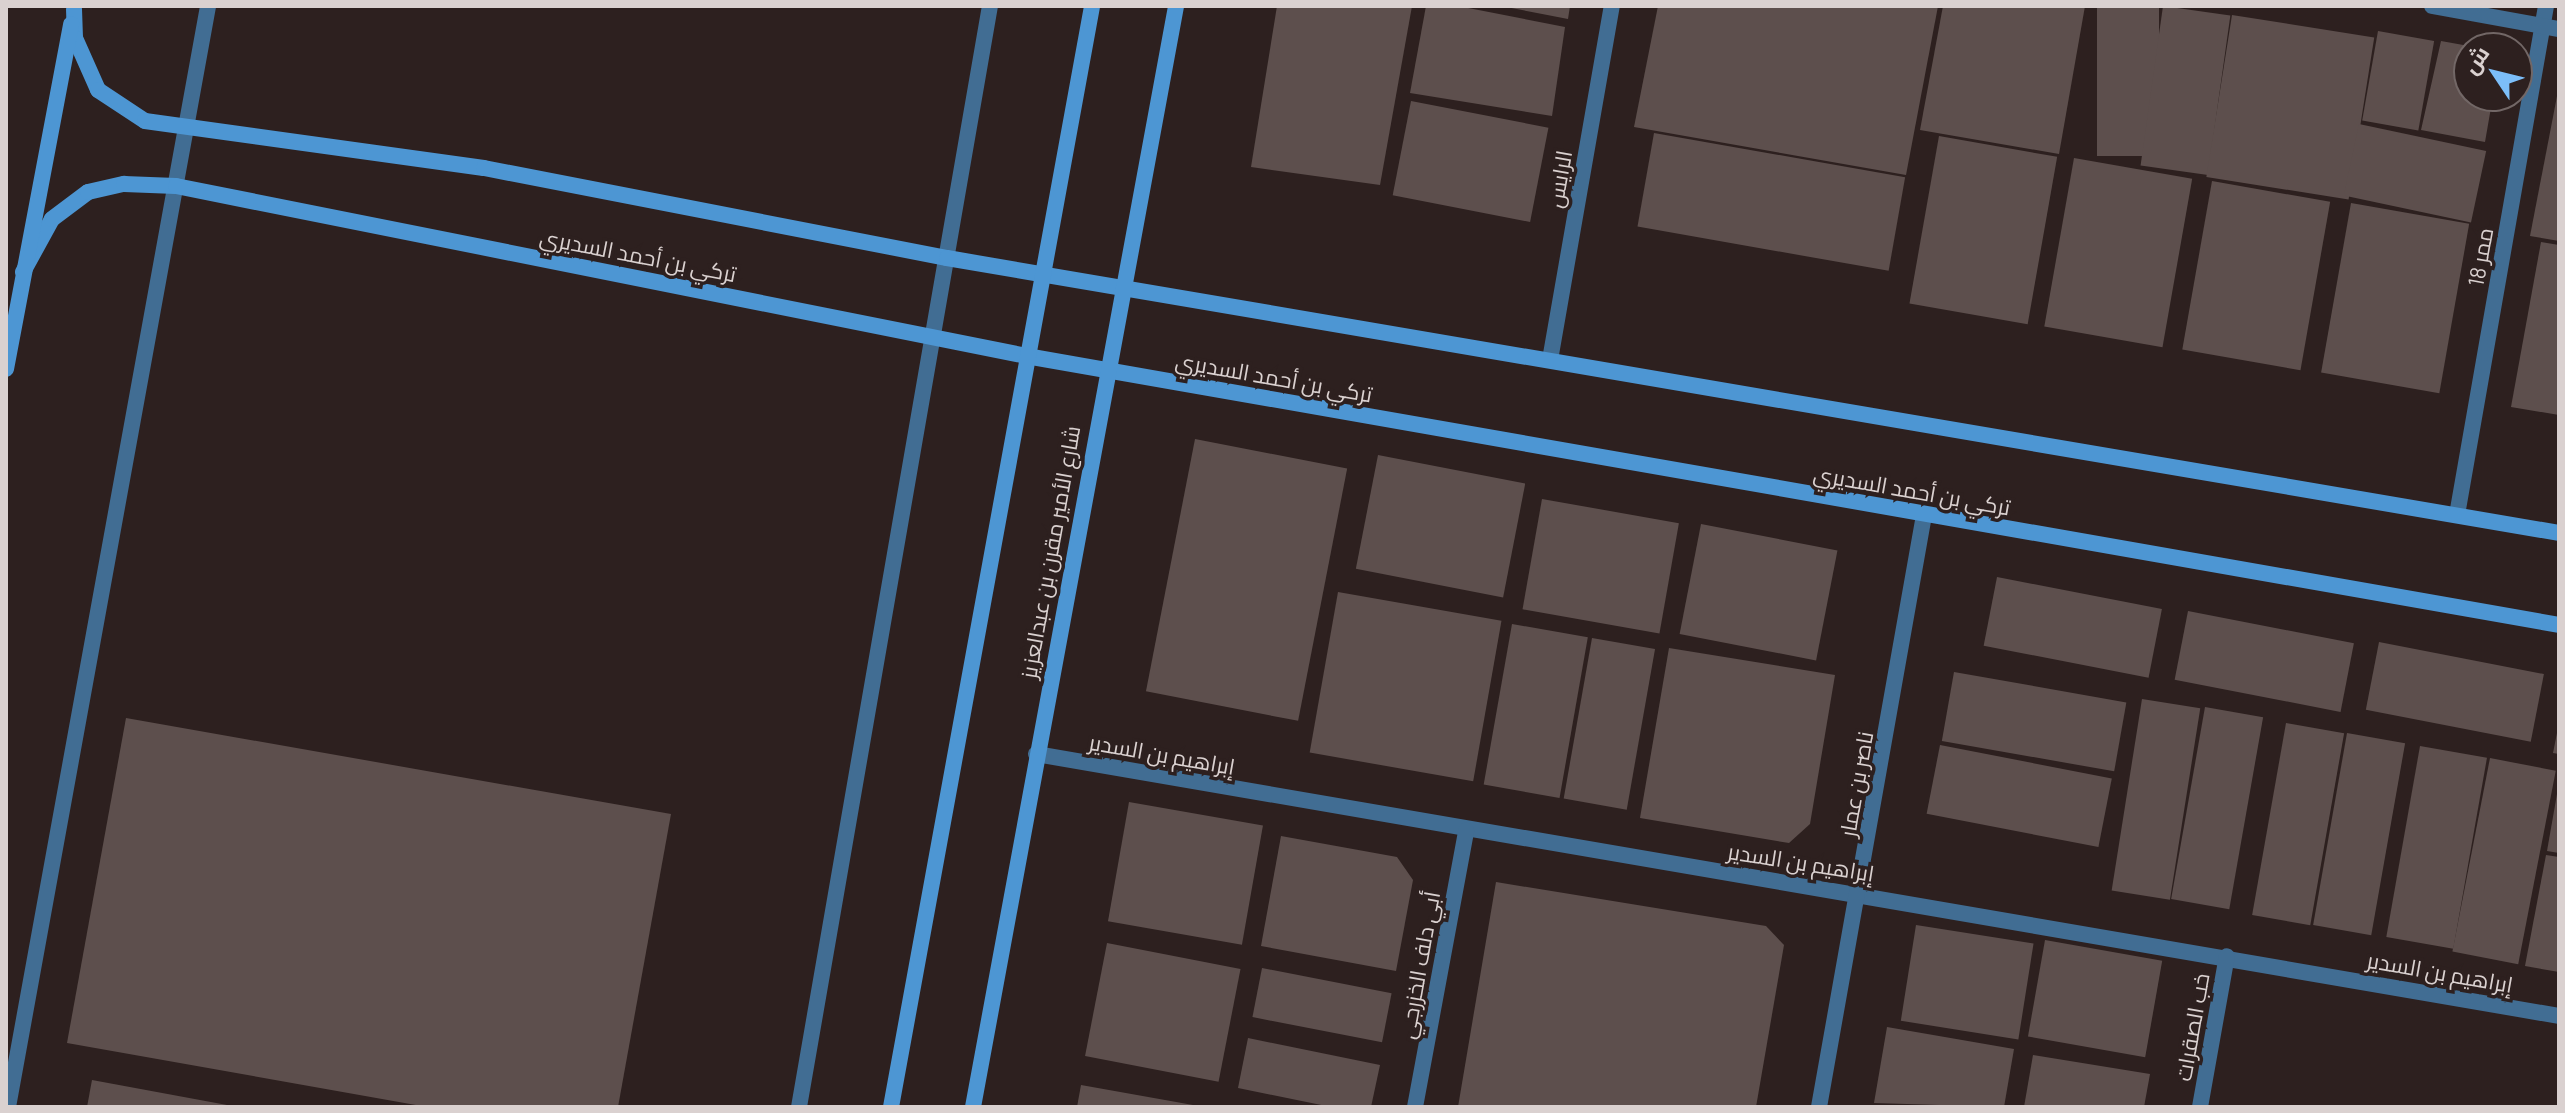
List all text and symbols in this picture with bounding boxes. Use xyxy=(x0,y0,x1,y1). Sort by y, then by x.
north arrow xyxy=(2453,32,2533,112)
text: ش xyxy=(2456,40,2494,78)
street label: الرايس xyxy=(1541,148,1577,210)
street label: تركي بن أحمد السديري xyxy=(537,223,739,287)
street label: ممر 18 xyxy=(2462,226,2498,288)
street label: تركي بن أحمد السديري xyxy=(1173,347,1375,407)
street label: شارع الأمير مقرن بن عبدالعزيز xyxy=(1015,424,1085,680)
street label: تركي بن أحمد السديري xyxy=(1811,460,2013,520)
street label: إبراهيم بن السدير xyxy=(1087,728,1237,780)
street label: ناصر بن عمار xyxy=(1834,729,1878,839)
street label: إبراهيم بن السدير xyxy=(1726,837,1876,887)
street label: أبي دلف الخزرجي xyxy=(1393,889,1445,1041)
street label: إبراهيم بن السدير xyxy=(2365,946,2515,998)
street label: خب الصقرات xyxy=(2170,971,2214,1083)

